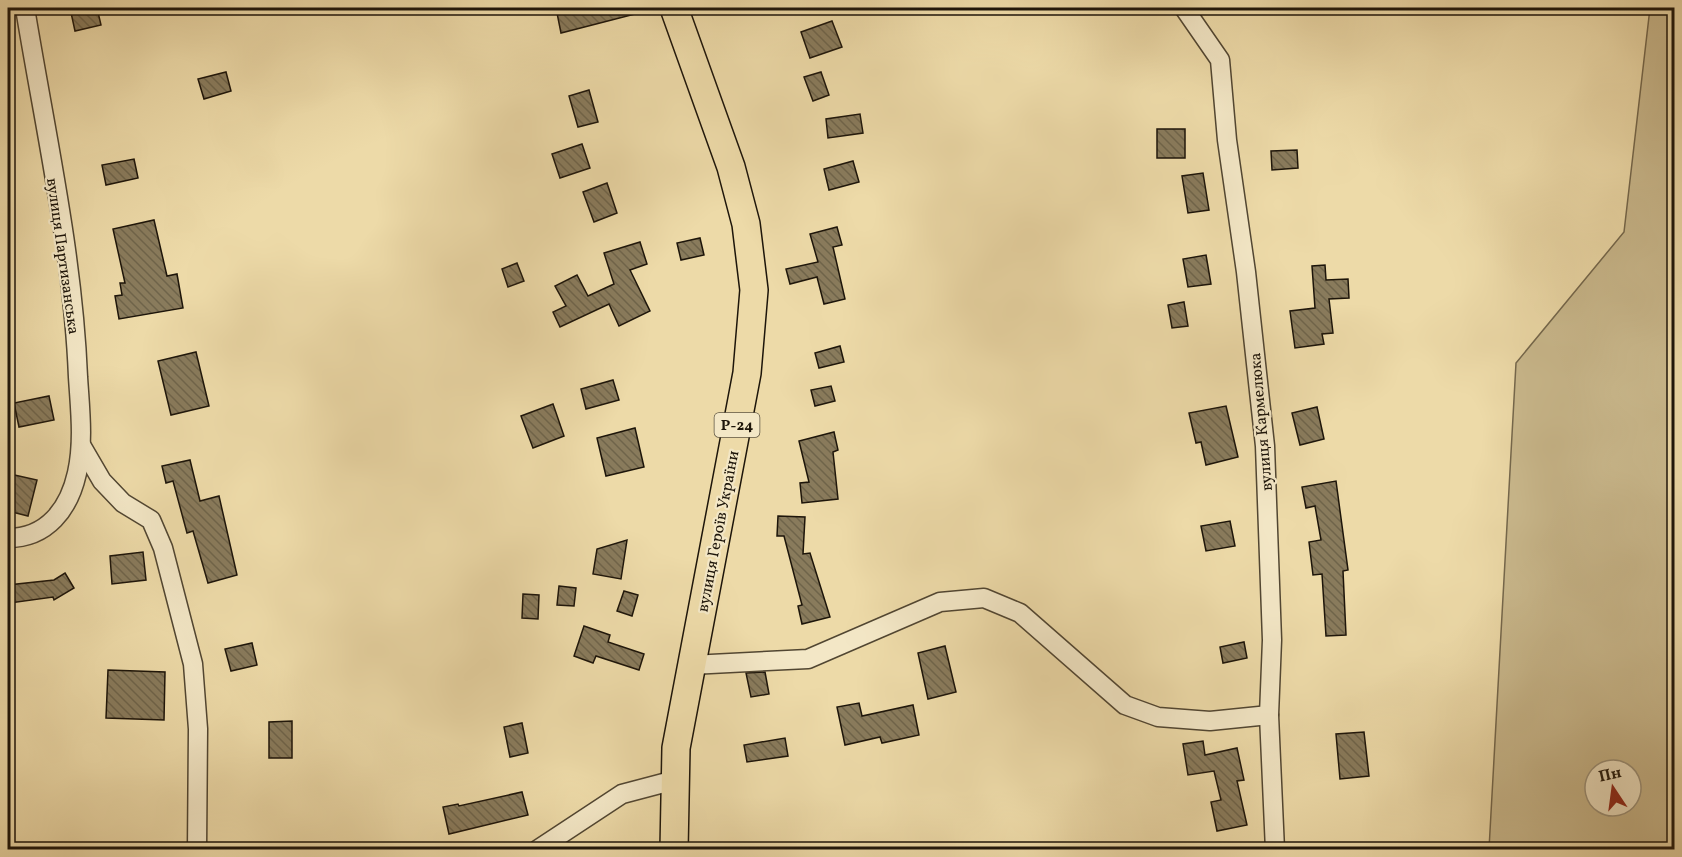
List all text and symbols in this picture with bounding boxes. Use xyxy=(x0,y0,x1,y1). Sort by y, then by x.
street label: вулиця Партизанська xyxy=(40,177,84,336)
street label: вулиця Кармелюка xyxy=(1245,352,1279,492)
road number: Р-24 xyxy=(714,413,760,437)
street label: вулиця Героїв України xyxy=(693,449,745,614)
north arrow xyxy=(1583,758,1643,818)
text: Пн xyxy=(1597,762,1624,789)

